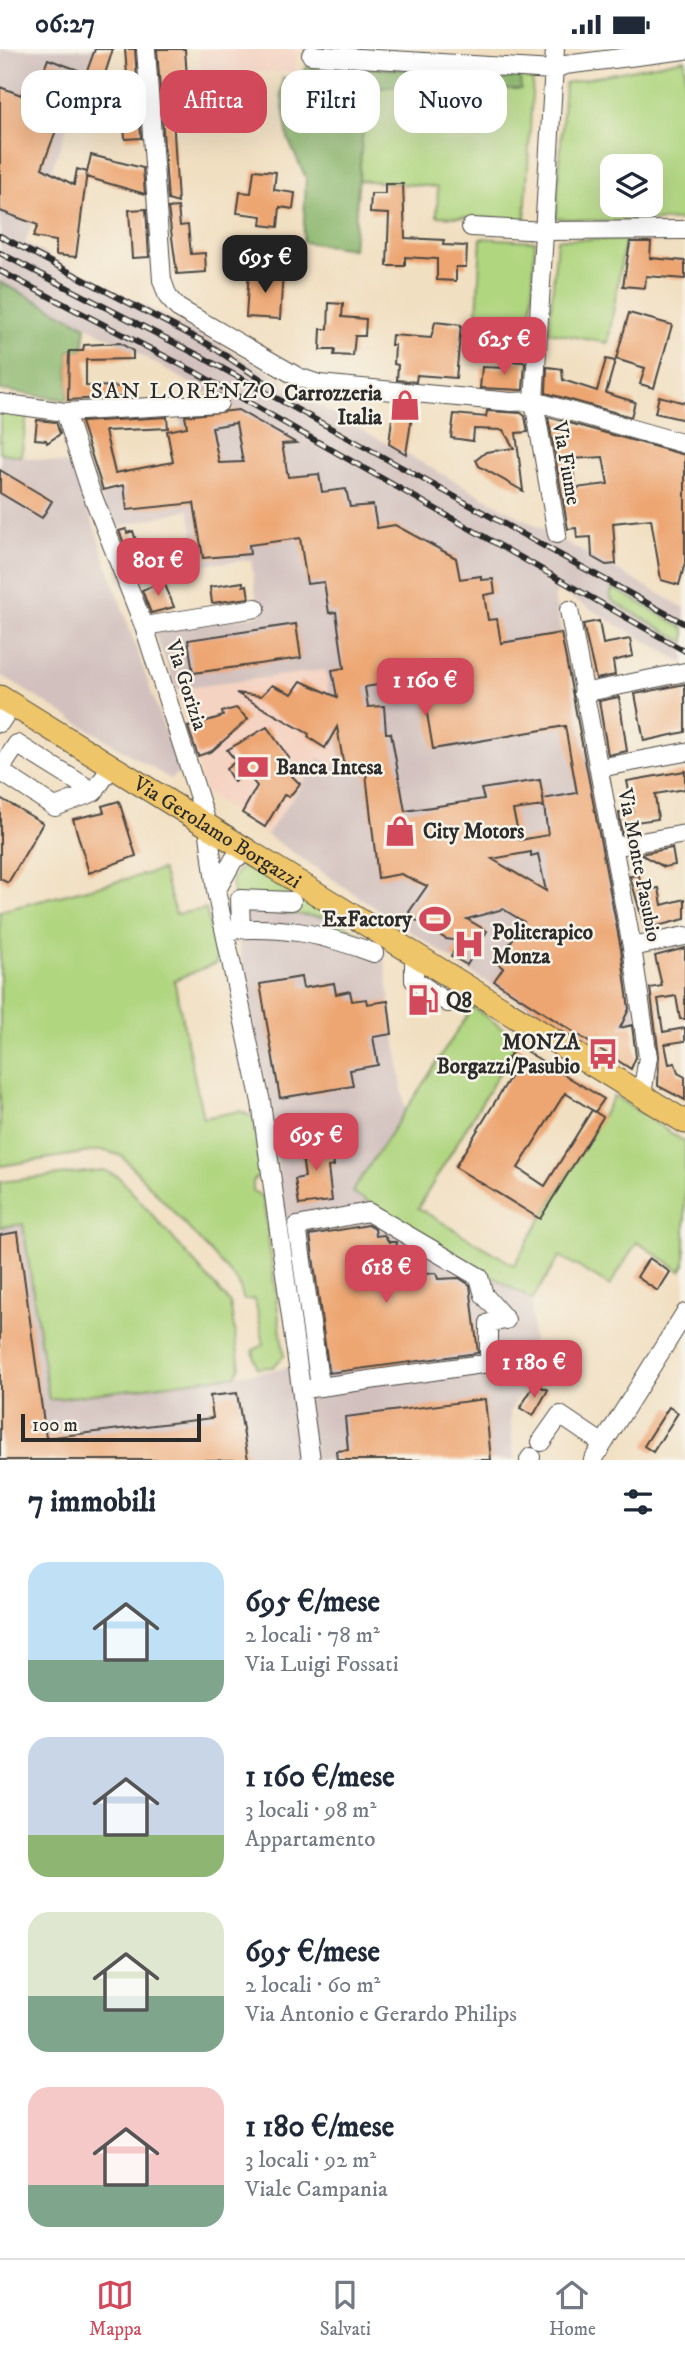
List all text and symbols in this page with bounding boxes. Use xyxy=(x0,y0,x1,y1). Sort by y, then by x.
text: 06:27 xyxy=(35,8,95,41)
chip: Compra xyxy=(21,70,146,133)
chip: Affitta xyxy=(160,70,267,133)
chip: Filtri xyxy=(281,70,380,133)
chip: Nuovo xyxy=(394,70,507,133)
map controls xyxy=(600,154,663,217)
button: layers xyxy=(600,154,663,217)
pin: 695 € xyxy=(216,236,314,295)
text: 695 € xyxy=(238,243,292,272)
pin: 625 € xyxy=(455,317,553,377)
text: 625 € xyxy=(478,325,530,354)
district label: SAN LORENZO xyxy=(91,377,277,406)
place label: Carrozzeria Italia xyxy=(284,381,383,431)
shop icon: Carrozzeria Italia xyxy=(388,388,422,422)
street label: Via Fiume xyxy=(546,418,586,507)
pin: 801 € xyxy=(109,539,207,598)
text: 801 € xyxy=(133,546,183,575)
street label: Via Gorizia xyxy=(159,636,213,734)
pin: 1 160 € xyxy=(360,659,490,718)
text: 1 160 € xyxy=(393,666,457,695)
bank icon: Banca Intesa xyxy=(236,750,270,784)
place label: Banca Intesa xyxy=(276,755,384,781)
street label: Via Gerolamo Borgazzi xyxy=(127,770,306,895)
street label: Via Monte Pasubio xyxy=(611,785,667,944)
shop icon: City Motors xyxy=(383,814,417,848)
place label: City Motors xyxy=(423,819,524,845)
sports icon: ExFactory xyxy=(418,902,452,936)
place label: ExFactory xyxy=(322,907,413,933)
place label: Politerapico Monza xyxy=(492,920,593,970)
hospital icon: Politerapico Monza xyxy=(452,927,486,961)
fuel station icon: Q8 xyxy=(406,983,440,1017)
place label: Q8 xyxy=(446,988,473,1014)
place label: MONZA Borgazzi/Pasubio xyxy=(437,1030,581,1080)
bus stop icon: MONZA Borgazzi/Pasubio xyxy=(586,1037,620,1071)
pin: 695 € xyxy=(267,1113,365,1173)
text: 695 € xyxy=(289,1121,343,1150)
pin: 618 € xyxy=(337,1245,435,1305)
text: 618 € xyxy=(361,1253,411,1282)
pin: 1 180 € xyxy=(469,1341,599,1400)
text: 1 180 € xyxy=(502,1348,566,1377)
scale bar xyxy=(21,1411,201,1443)
text: 100 m xyxy=(32,1414,78,1437)
icon: filters xyxy=(619,1483,657,1521)
text: 7 immobili xyxy=(28,1484,156,1521)
text: 695 €/mese xyxy=(245,1584,380,1621)
icon: home xyxy=(84,1590,168,1674)
text: 2 locali · 78 m² xyxy=(245,1621,380,1650)
text: Via Luigi Fossati xyxy=(245,1650,399,1679)
text: 1 160 €/mese xyxy=(245,1759,395,1796)
icon: home xyxy=(84,1765,168,1849)
text: 3 locali · 98 m² xyxy=(245,1796,376,1825)
text: Appartamento xyxy=(245,1825,375,1854)
text: 695 €/mese xyxy=(245,1934,380,1971)
icon: home xyxy=(84,1940,168,2024)
text: 2 locali · 60 m² xyxy=(245,1971,380,2000)
text: Via Antonio e Gerardo Philips xyxy=(245,2000,517,2029)
text: 1 180 €/mese xyxy=(245,2109,394,2146)
icon: home xyxy=(84,2115,168,2199)
text: 3 locali · 92 m² xyxy=(245,2146,376,2175)
text: Viale Campania xyxy=(245,2175,388,2204)
tab: Mappa xyxy=(89,2276,142,2341)
tab: Salvati xyxy=(320,2276,371,2341)
tab: Home xyxy=(549,2276,596,2341)

